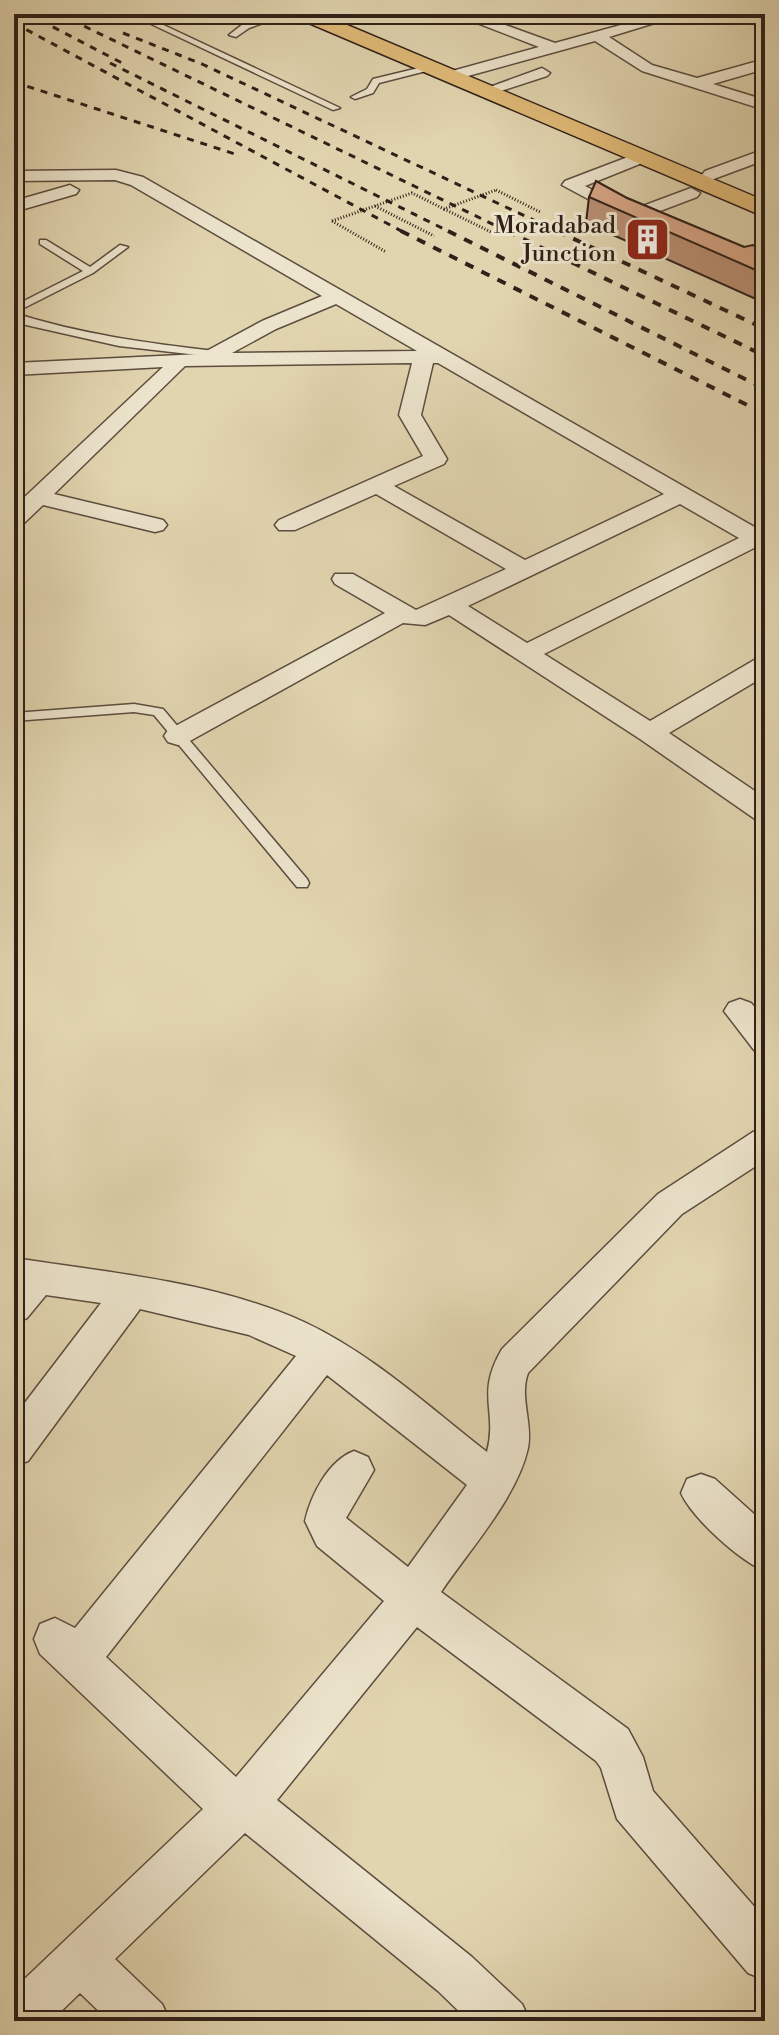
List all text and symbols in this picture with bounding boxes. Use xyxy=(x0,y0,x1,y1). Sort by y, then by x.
place label: Moradabad Junction xyxy=(494,211,616,269)
building icon: Moradabad Junction xyxy=(623,215,671,263)

